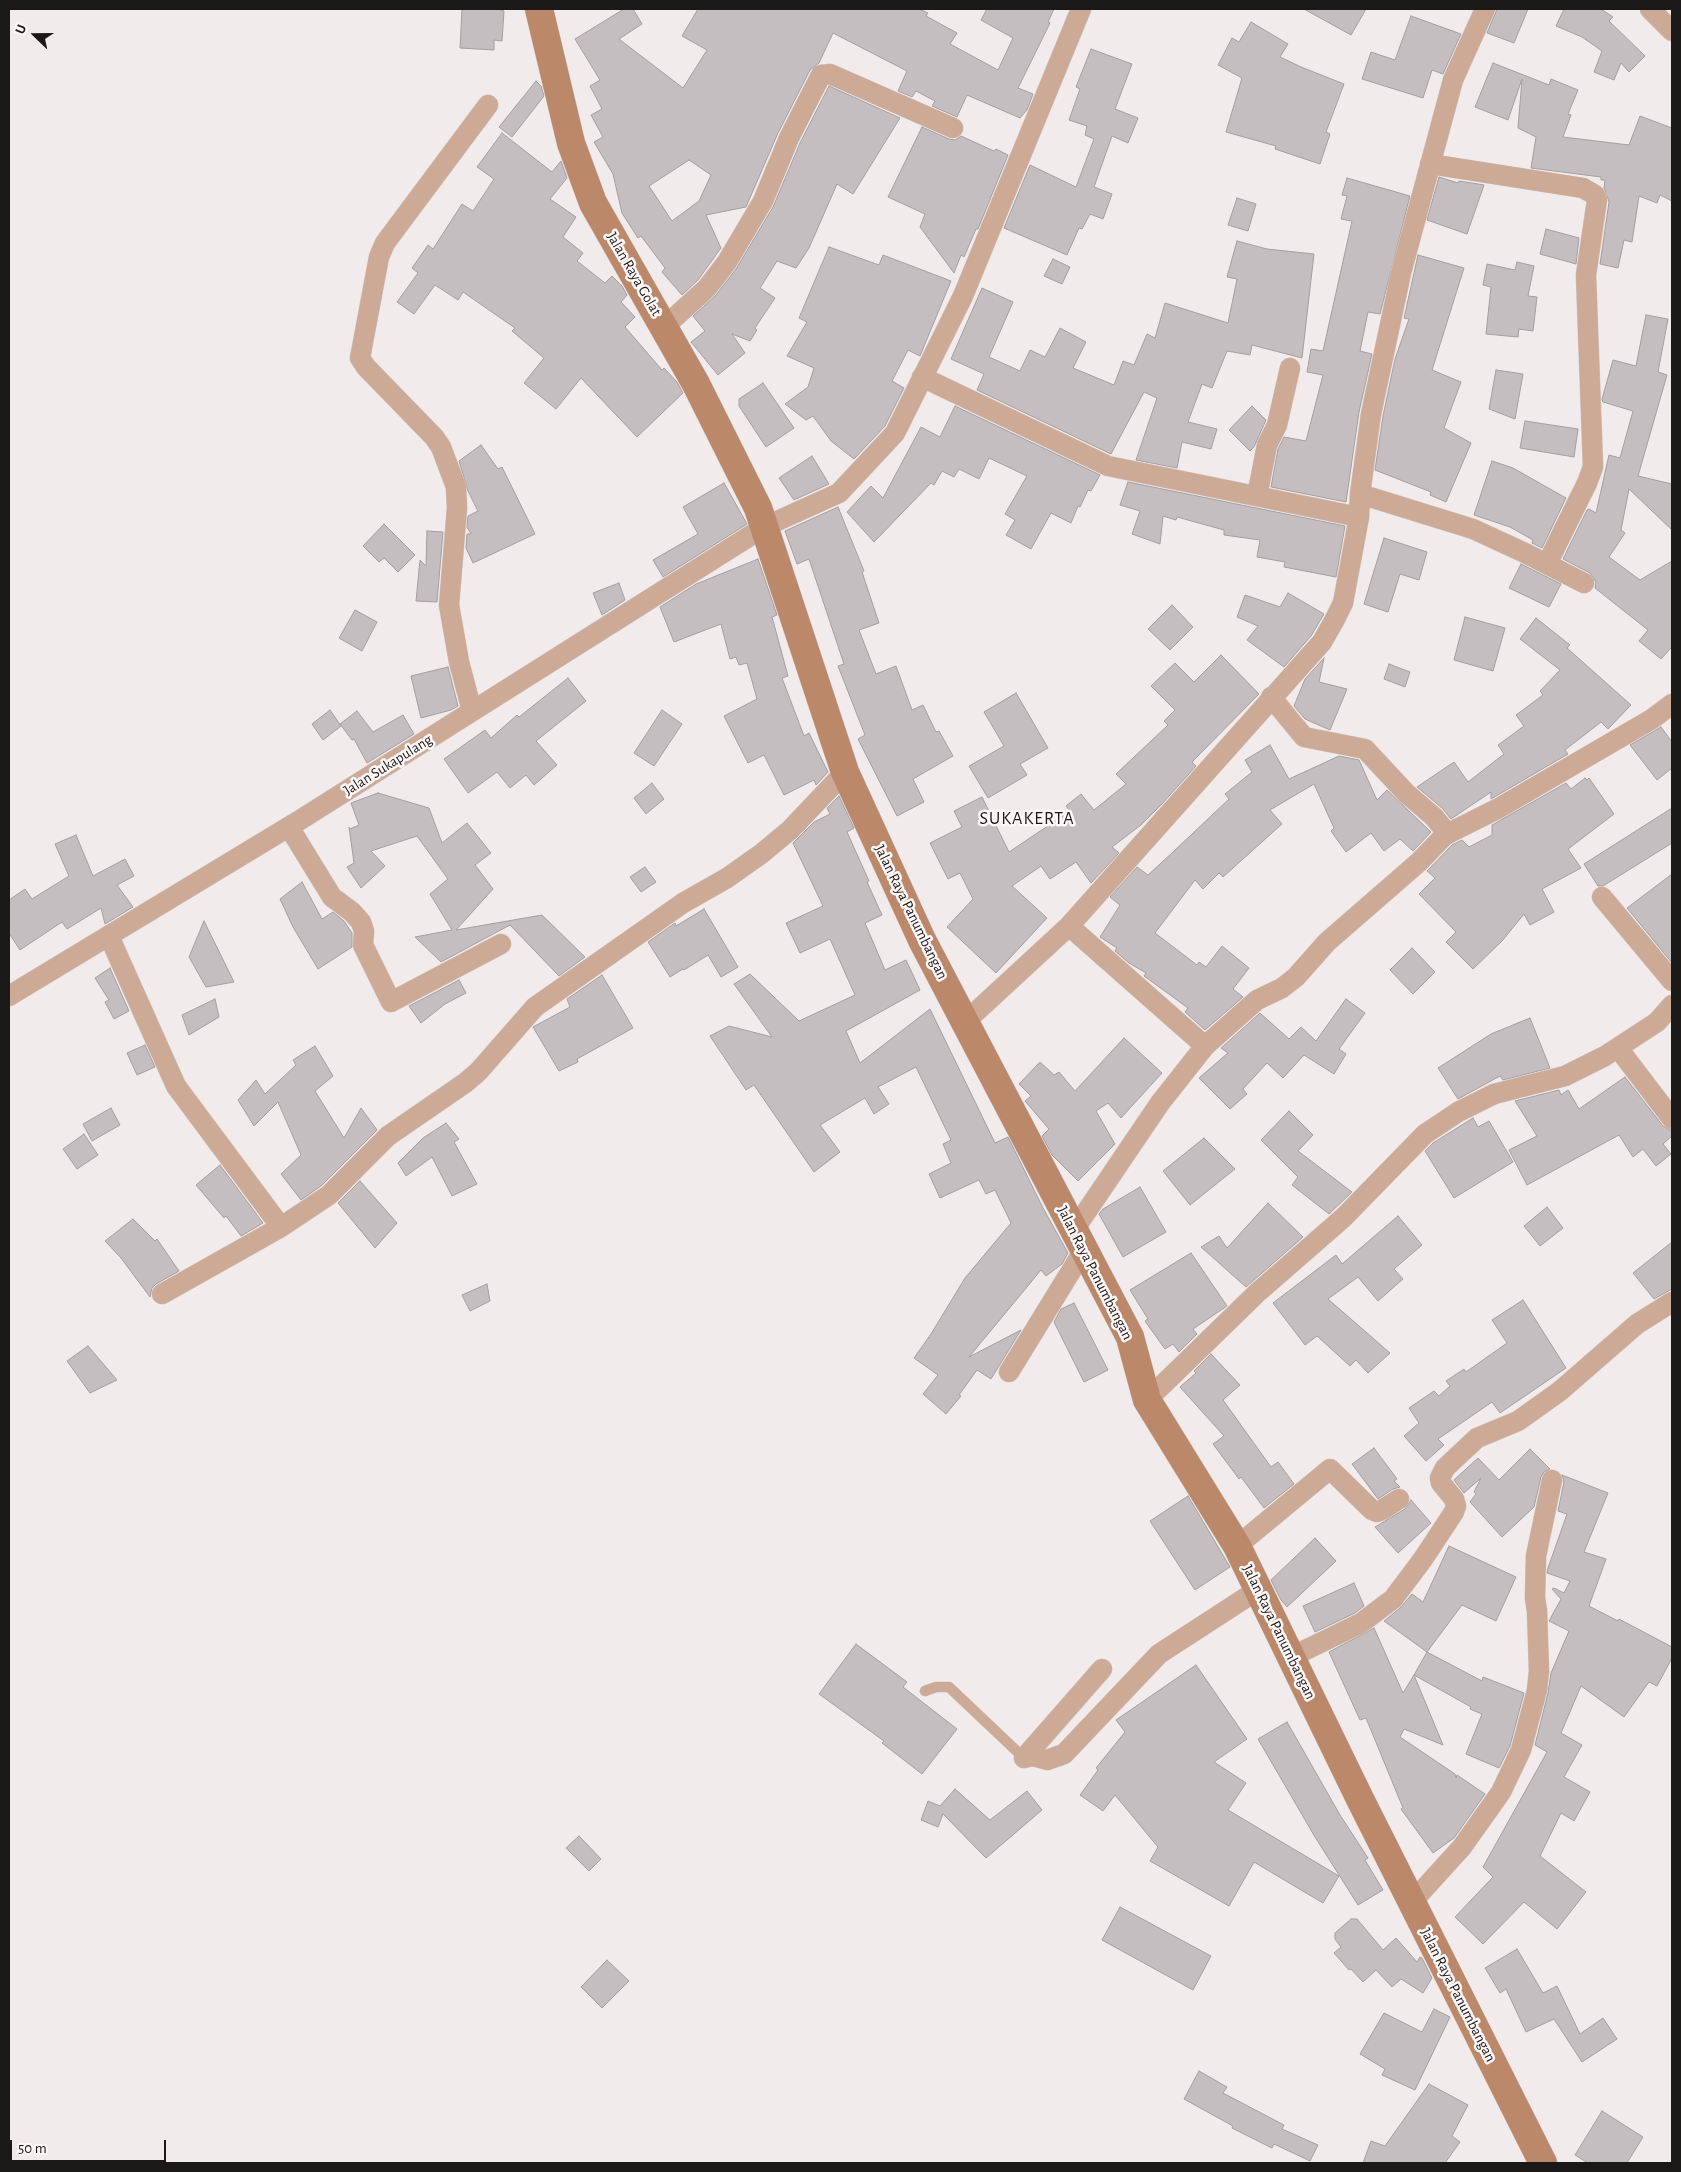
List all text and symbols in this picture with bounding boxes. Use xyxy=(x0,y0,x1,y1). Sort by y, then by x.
north arrow xyxy=(10,10,60,60)
text: U xyxy=(13,23,29,36)
street label: Jalan Raya Golat xyxy=(603,229,665,319)
street label: Jalan Sukapulang xyxy=(340,731,436,799)
district label: SUKAKERTA xyxy=(978,808,1076,830)
street label: Jalan Raya Panumbangan xyxy=(871,842,951,982)
street label: Jalan Raya Panumbangan xyxy=(1053,1203,1137,1343)
street label: Jalan Raya Panumbangan xyxy=(1239,1562,1319,1702)
street label: Jalan Raya Panumbangan xyxy=(1416,1925,1500,2065)
scale bar xyxy=(12,2130,169,2162)
text: 50 m xyxy=(18,2141,47,2156)

